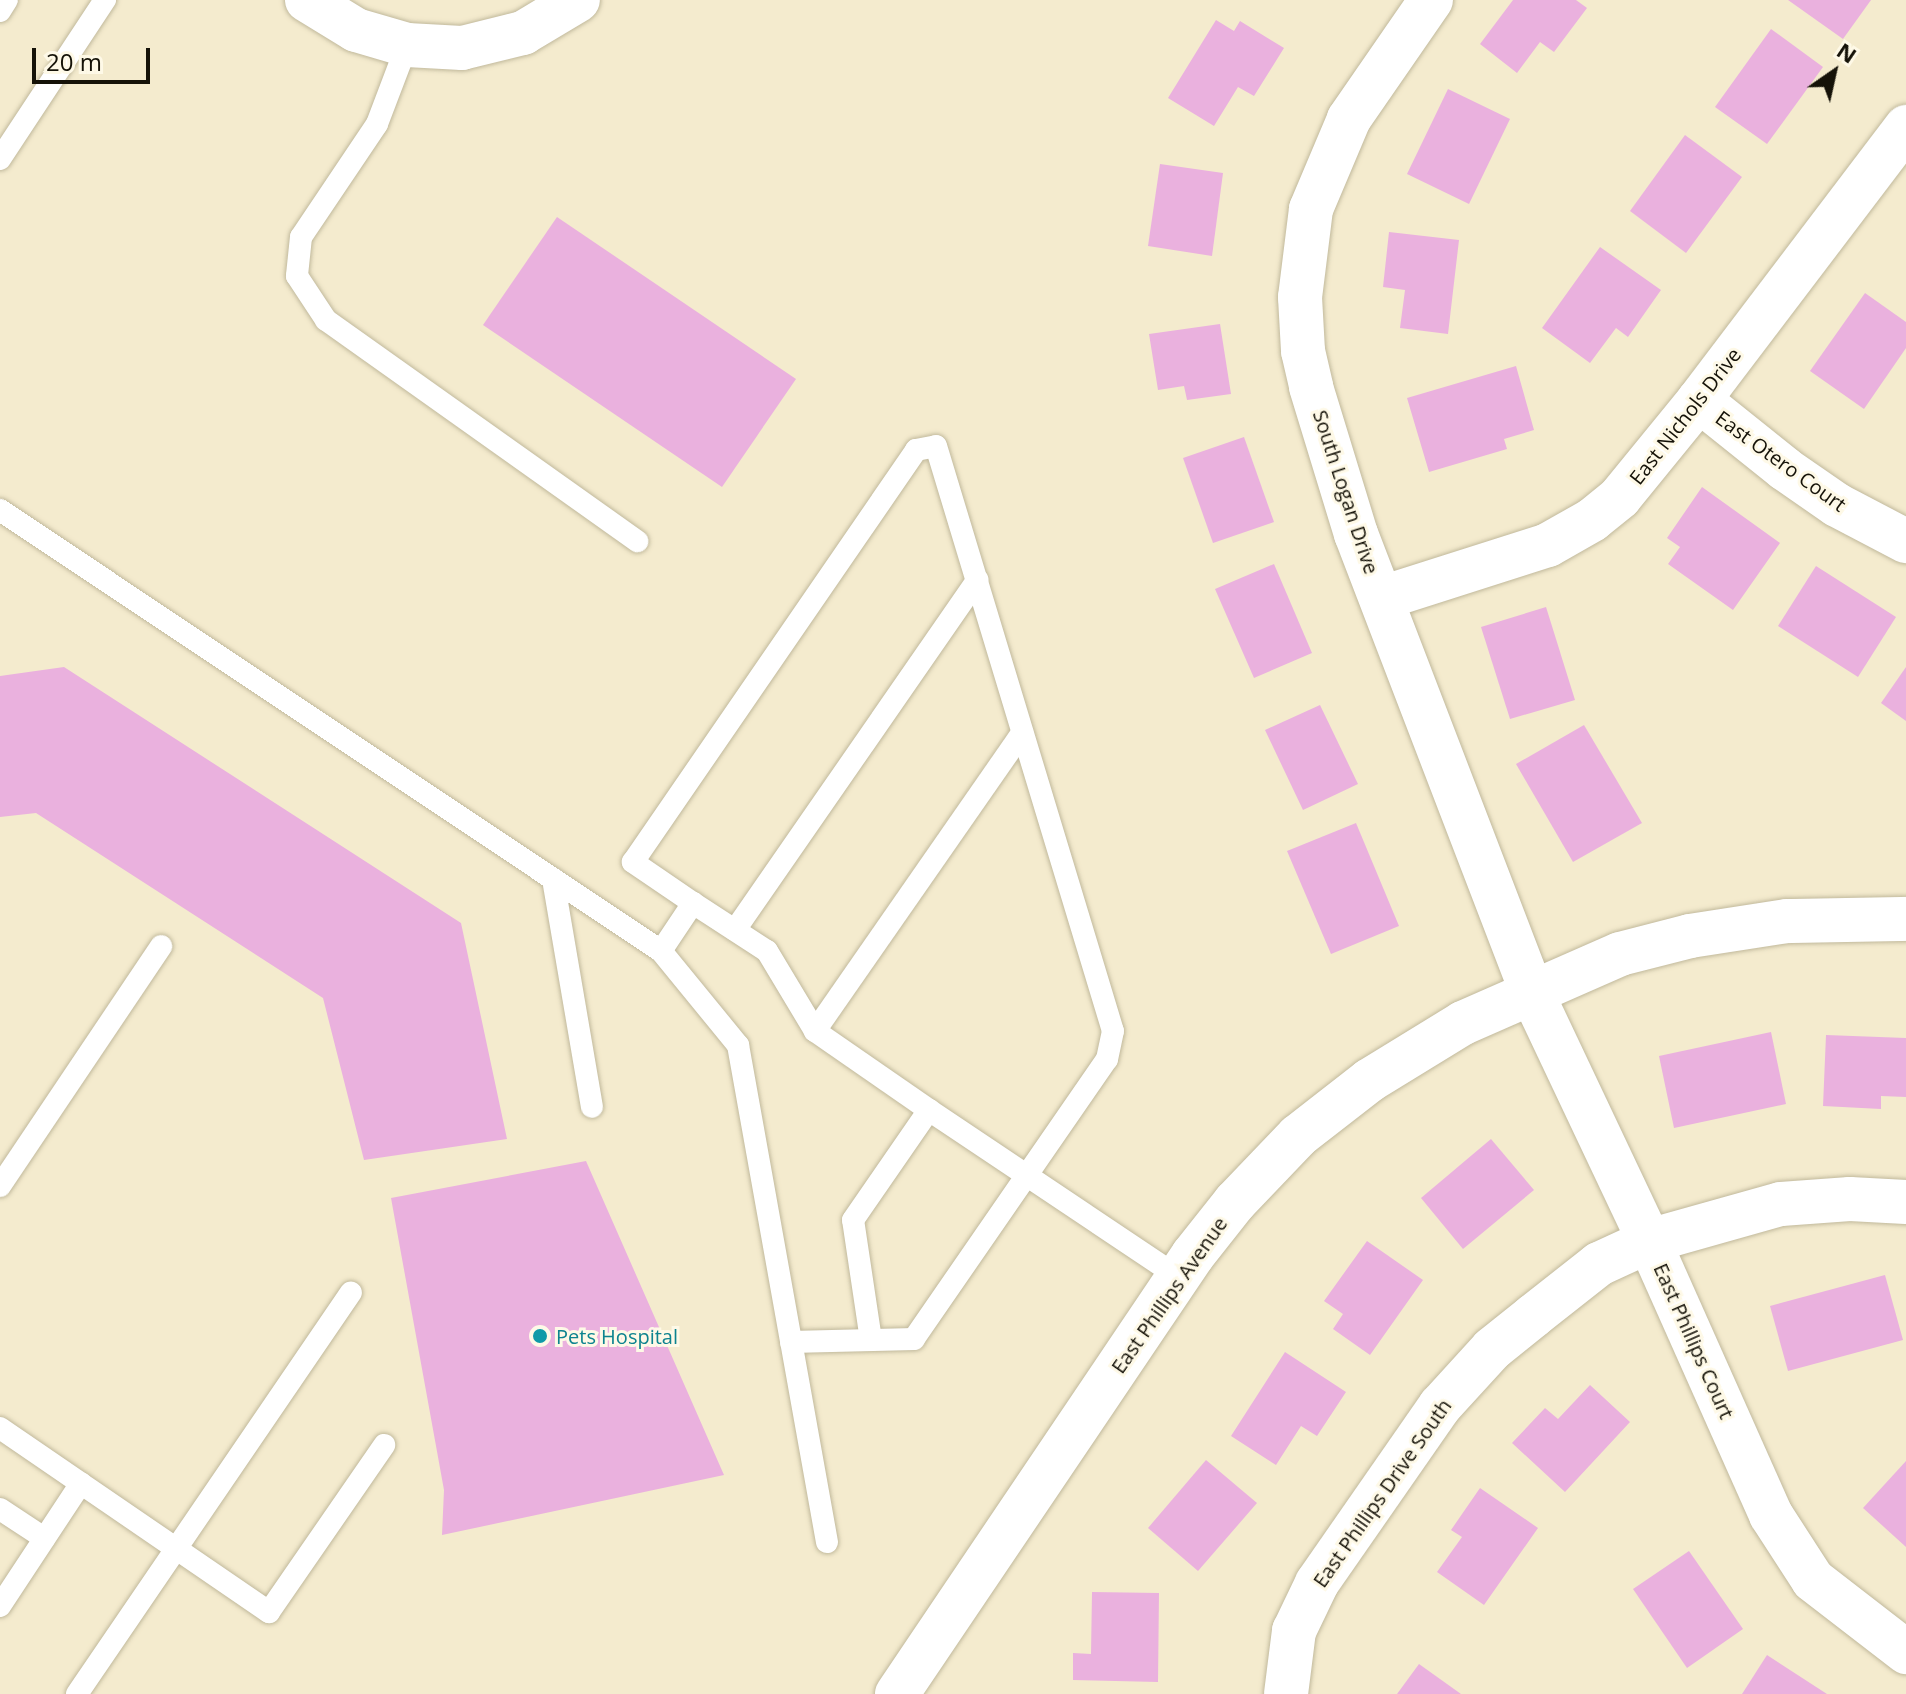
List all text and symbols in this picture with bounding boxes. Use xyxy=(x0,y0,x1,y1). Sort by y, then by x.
scale bar xyxy=(36,32,154,82)
north arrow xyxy=(1794,32,1874,112)
text: N xyxy=(1832,35,1863,70)
text: 20 m xyxy=(46,45,102,78)
street label: East Nichols Drive xyxy=(1624,343,1746,489)
street label: East Otero Court xyxy=(1711,406,1851,516)
street label: South Logan Drive xyxy=(1308,407,1384,577)
street label: East Phillips Avenue xyxy=(1106,1212,1232,1378)
street label: East Phillips Court xyxy=(1649,1260,1739,1422)
place label: Pets Hospital xyxy=(556,1324,678,1348)
marker: Pets Hospital xyxy=(531,1327,549,1345)
street label: East Phillips Drive South xyxy=(1308,1394,1456,1592)

